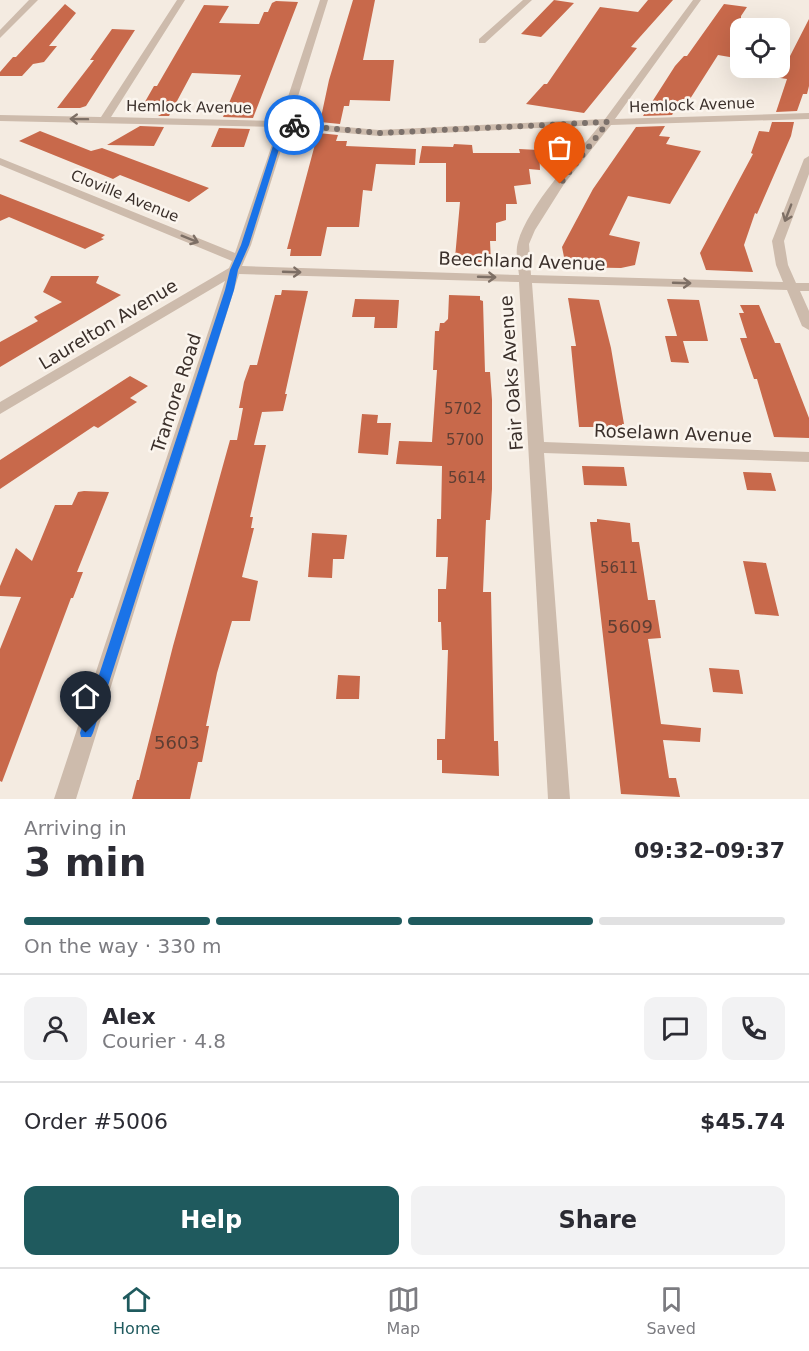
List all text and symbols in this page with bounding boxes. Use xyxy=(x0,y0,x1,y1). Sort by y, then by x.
map controls xyxy=(730,18,790,78)
button: locate xyxy=(730,18,790,78)
street label: Hemlock Avenue xyxy=(629,94,755,116)
courier xyxy=(264,95,324,155)
street label: Hemlock Avenue xyxy=(126,97,252,117)
icon: bike xyxy=(278,109,311,142)
one-way arrow xyxy=(70,113,90,125)
pin xyxy=(534,122,585,184)
icon: bag xyxy=(543,131,576,164)
street label: Cloville Avenue xyxy=(68,166,182,226)
one-way arrow xyxy=(782,203,793,222)
one-way arrow xyxy=(180,234,199,245)
street label: Beechland Avenue xyxy=(438,248,606,274)
one-way arrow xyxy=(282,266,302,277)
one-way arrow xyxy=(477,272,497,283)
street label: Laurelton Avenue xyxy=(35,274,181,374)
one-way arrow xyxy=(672,278,692,289)
street label: Fair Oaks Avenue xyxy=(495,295,527,451)
street label: Tramore Road xyxy=(146,331,205,456)
house number: 5702 xyxy=(444,400,482,418)
street label: Roselawn Avenue xyxy=(594,420,752,446)
house number: 5700 xyxy=(446,431,484,449)
house number: 5614 xyxy=(448,469,486,487)
house number: 5611 xyxy=(600,559,638,577)
house number: 5609 xyxy=(607,616,653,637)
pin xyxy=(60,671,111,733)
icon: home xyxy=(69,680,102,713)
house number: 5603 xyxy=(154,732,200,753)
text: Arriving in xyxy=(24,816,127,840)
text: 09:32–09:37 xyxy=(634,838,785,863)
text: 3 min xyxy=(24,840,146,885)
text: On the way · 330 m xyxy=(24,934,222,958)
button: person xyxy=(24,997,87,1060)
button: chat xyxy=(644,997,707,1060)
button: phone xyxy=(722,997,785,1060)
text: Alex xyxy=(102,1004,156,1029)
text: Courier · 4.8 xyxy=(102,1029,226,1053)
text: Order #5006 xyxy=(24,1109,168,1134)
text: $45.74 xyxy=(700,1109,785,1134)
button: Help xyxy=(24,1186,399,1255)
button: Share xyxy=(411,1186,785,1255)
tab: Home xyxy=(113,1283,160,1338)
tab: Map xyxy=(387,1283,420,1338)
tab: Saved xyxy=(646,1283,696,1338)

